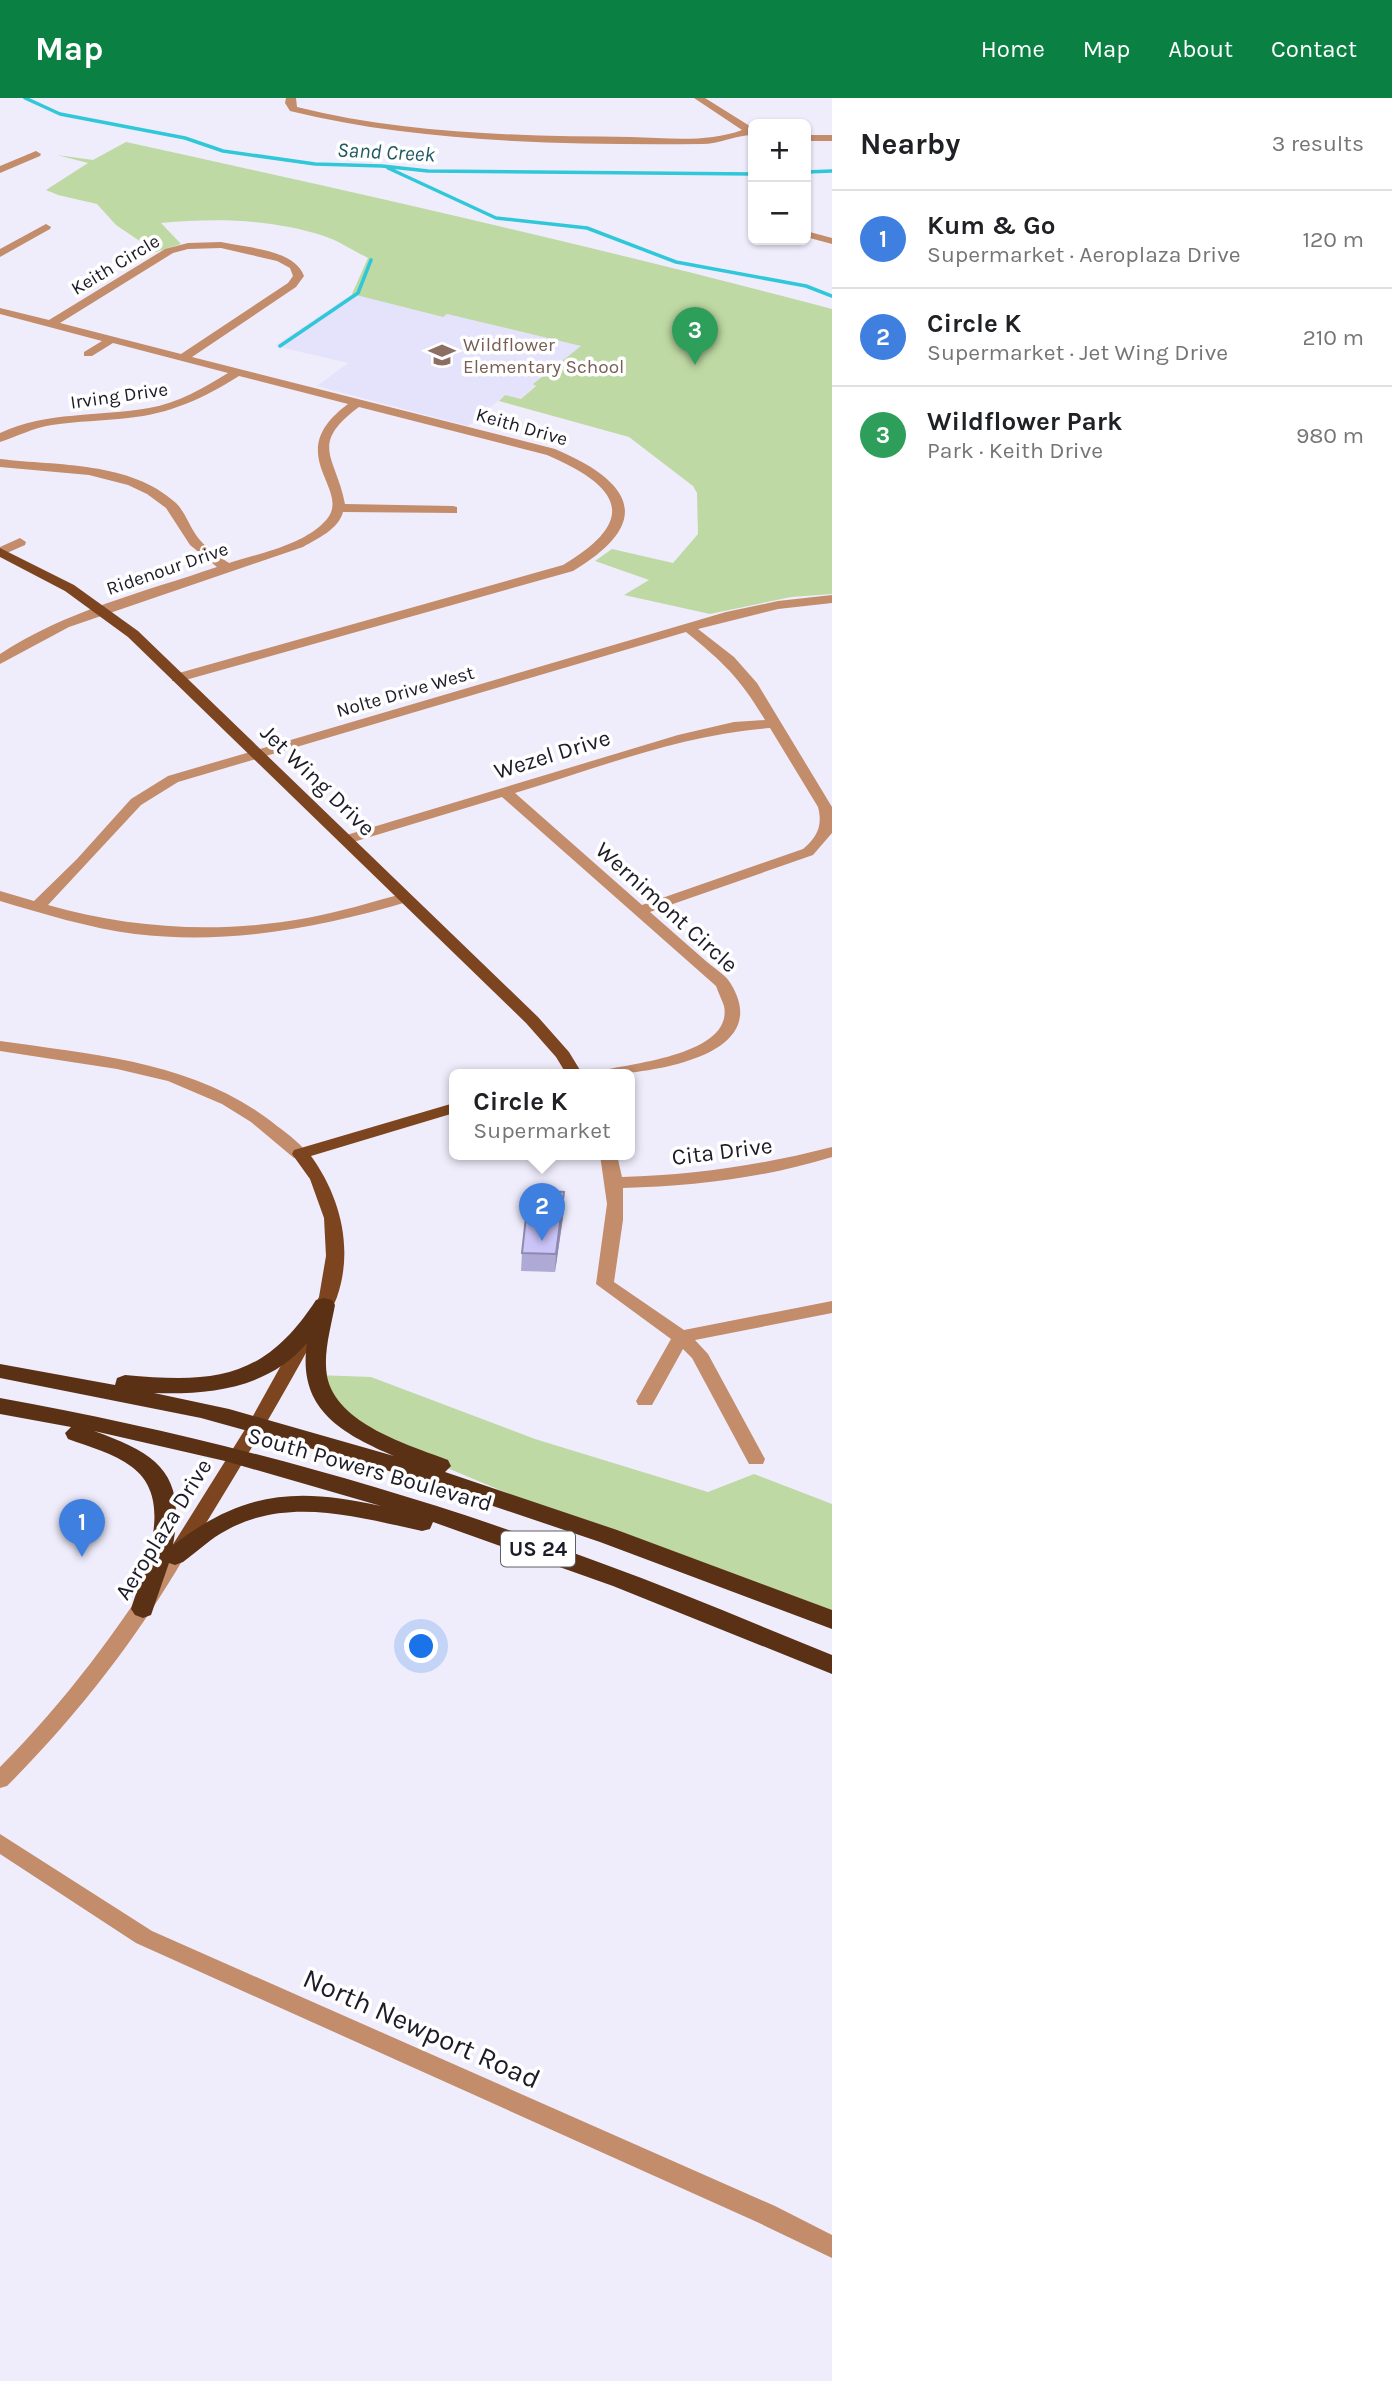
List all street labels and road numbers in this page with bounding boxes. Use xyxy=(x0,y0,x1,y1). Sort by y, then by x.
street label: Keith Circle xyxy=(67,230,164,300)
street label: Irving Drive xyxy=(69,378,169,414)
street label: Keith Drive xyxy=(473,403,570,451)
street label: Ridenour Drive xyxy=(103,538,231,600)
street label: Nolte Drive West xyxy=(334,662,477,722)
street label: Jet Wing Drive xyxy=(255,719,381,842)
street label: Wezel Drive xyxy=(491,724,613,785)
street label: Wernimont Circle xyxy=(590,836,743,978)
street label: Cita Drive xyxy=(670,1132,774,1171)
street label: South Powers Boulevard xyxy=(244,1422,495,1517)
street label: Aeroplaza Drive xyxy=(109,1454,218,1605)
road number: US 24 xyxy=(501,1532,575,1566)
street label: North Newport Road xyxy=(298,1961,545,2096)

